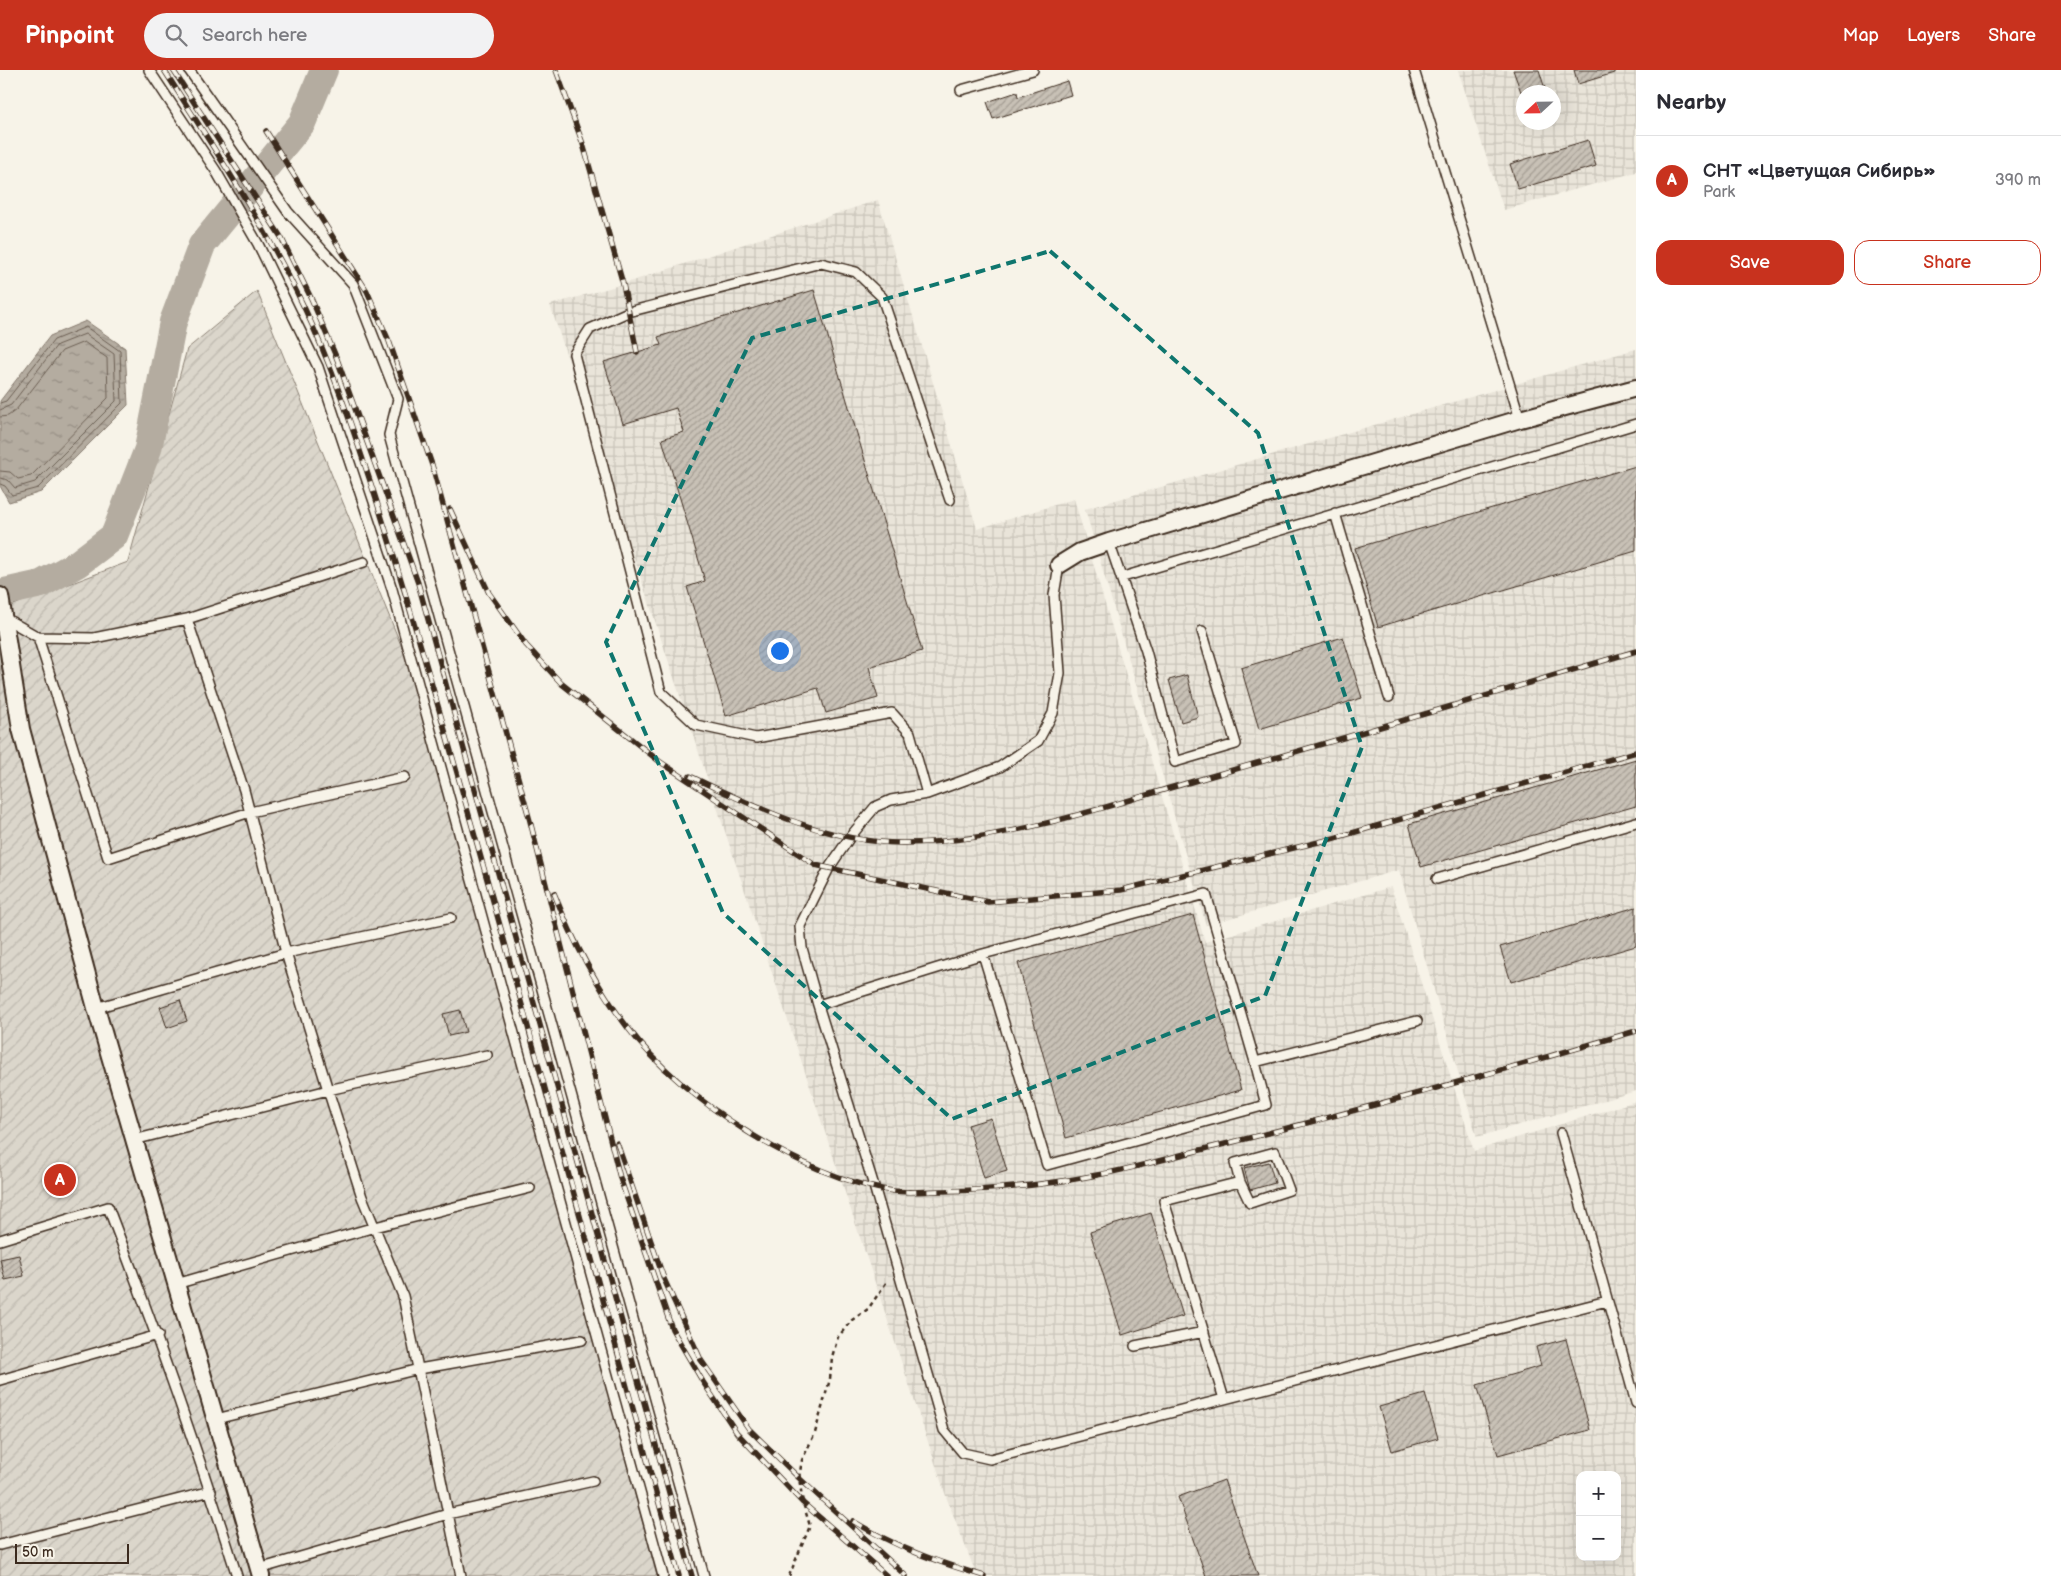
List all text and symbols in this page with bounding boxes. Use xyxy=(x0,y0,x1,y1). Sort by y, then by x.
search box xyxy=(144,13,494,58)
text: Pinpoint xyxy=(25,21,114,50)
icon: search xyxy=(162,21,190,49)
text: Search here xyxy=(202,24,307,47)
text: Map xyxy=(1843,25,1879,46)
text: Layers xyxy=(1907,25,1960,46)
text: Share xyxy=(1988,25,2036,46)
north arrow xyxy=(1516,85,1561,130)
text: Nearby xyxy=(1656,90,1726,115)
text: СНТ «Цветущая Сибирь» xyxy=(1703,160,1936,183)
text: A xyxy=(1667,171,1677,190)
text: 390 m xyxy=(1995,171,2041,190)
text: Park xyxy=(1703,183,1735,202)
button: Save xyxy=(1656,240,1844,285)
button: Share xyxy=(1854,240,2041,285)
your location xyxy=(767,638,793,664)
pin: A xyxy=(44,1161,76,1199)
map controls xyxy=(1576,1471,1621,1561)
button: + xyxy=(1576,1471,1621,1516)
button: − xyxy=(1576,1516,1621,1561)
scale bar xyxy=(15,1541,129,1564)
text: 50 m xyxy=(22,1544,54,1561)

